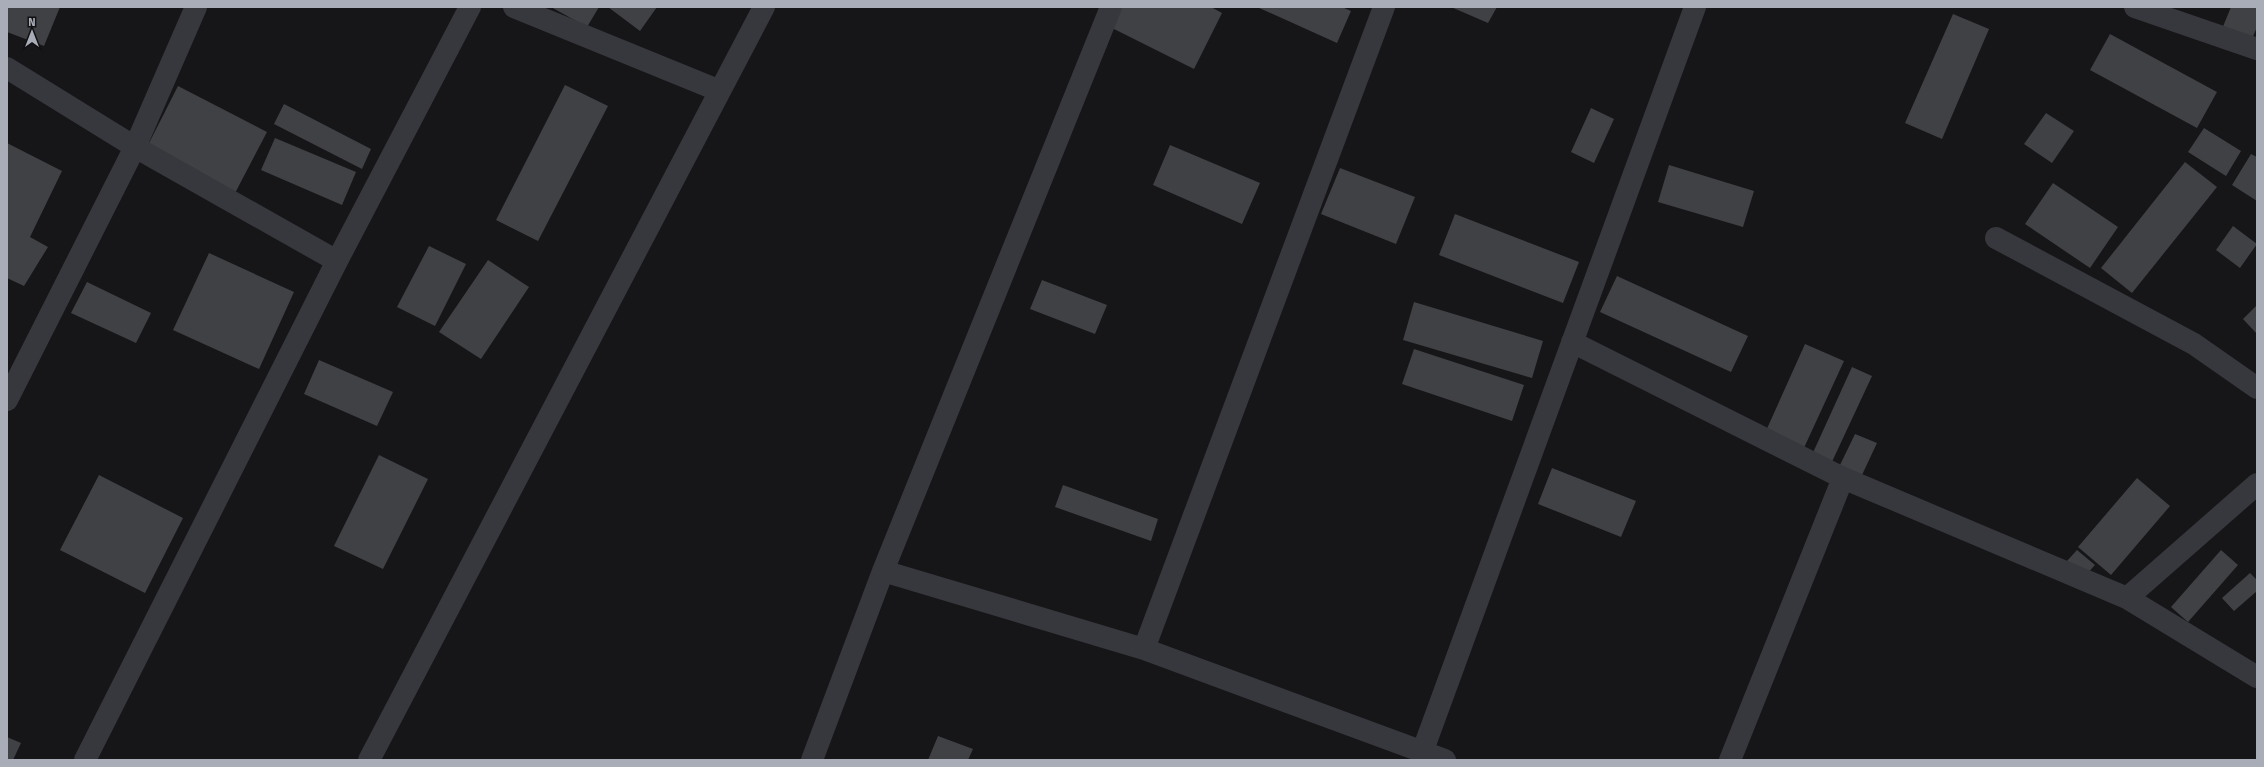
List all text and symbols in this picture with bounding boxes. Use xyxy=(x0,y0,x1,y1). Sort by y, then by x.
north arrow xyxy=(12,12,52,52)
text: N xyxy=(28,16,36,29)

